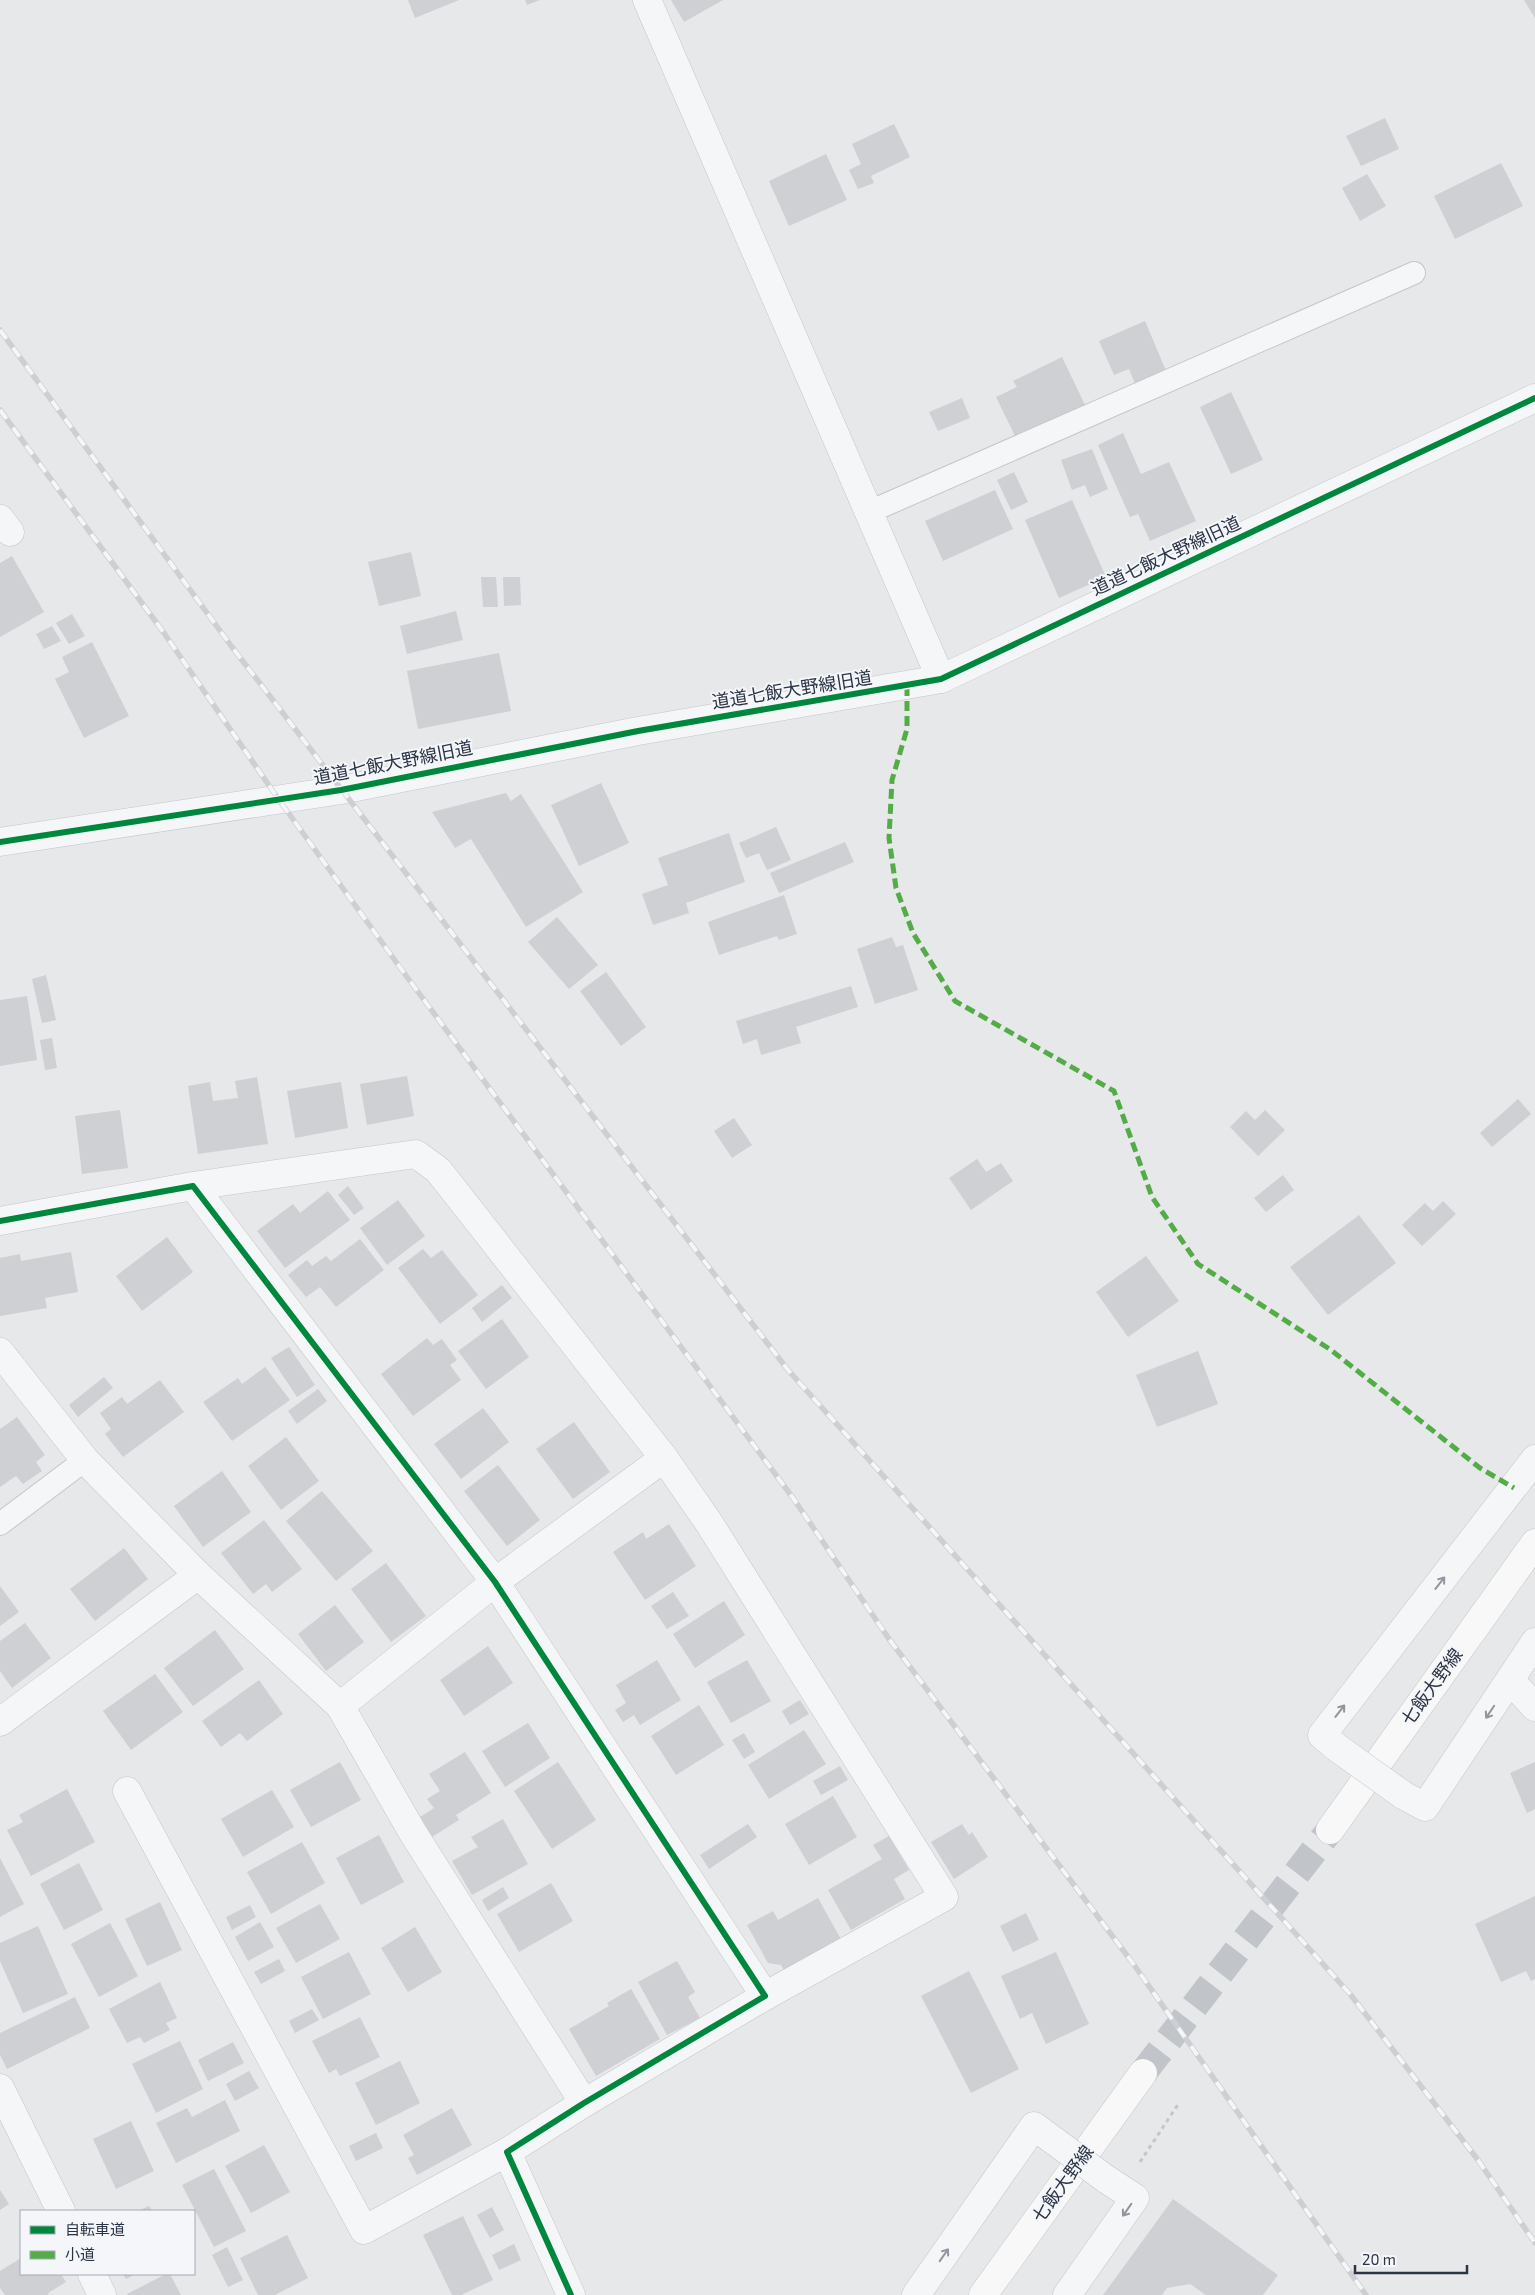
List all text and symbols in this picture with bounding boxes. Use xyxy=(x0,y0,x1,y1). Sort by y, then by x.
street label: 道道七飯大野線旧道 xyxy=(1088,511,1244,599)
street label: 道道七飯大野線旧道 xyxy=(710,665,874,713)
street label: 道道七飯大野線旧道 xyxy=(311,736,474,788)
one-way arrow xyxy=(1434,1577,1445,1590)
street label: 七飯大野線 xyxy=(1396,1644,1467,1729)
one-way arrow xyxy=(1334,1705,1345,1718)
one-way arrow xyxy=(1484,1705,1494,1719)
street label: 七飯大野線 xyxy=(1027,2141,1098,2226)
one-way arrow xyxy=(1122,2203,1132,2217)
legend xyxy=(20,2210,195,2275)
text: 自転車道 xyxy=(65,2220,125,2238)
scale bar xyxy=(1355,2242,1468,2274)
text: 小道 xyxy=(65,2245,95,2263)
one-way arrow xyxy=(939,2248,949,2262)
text: 20 m xyxy=(1362,2250,1396,2268)

